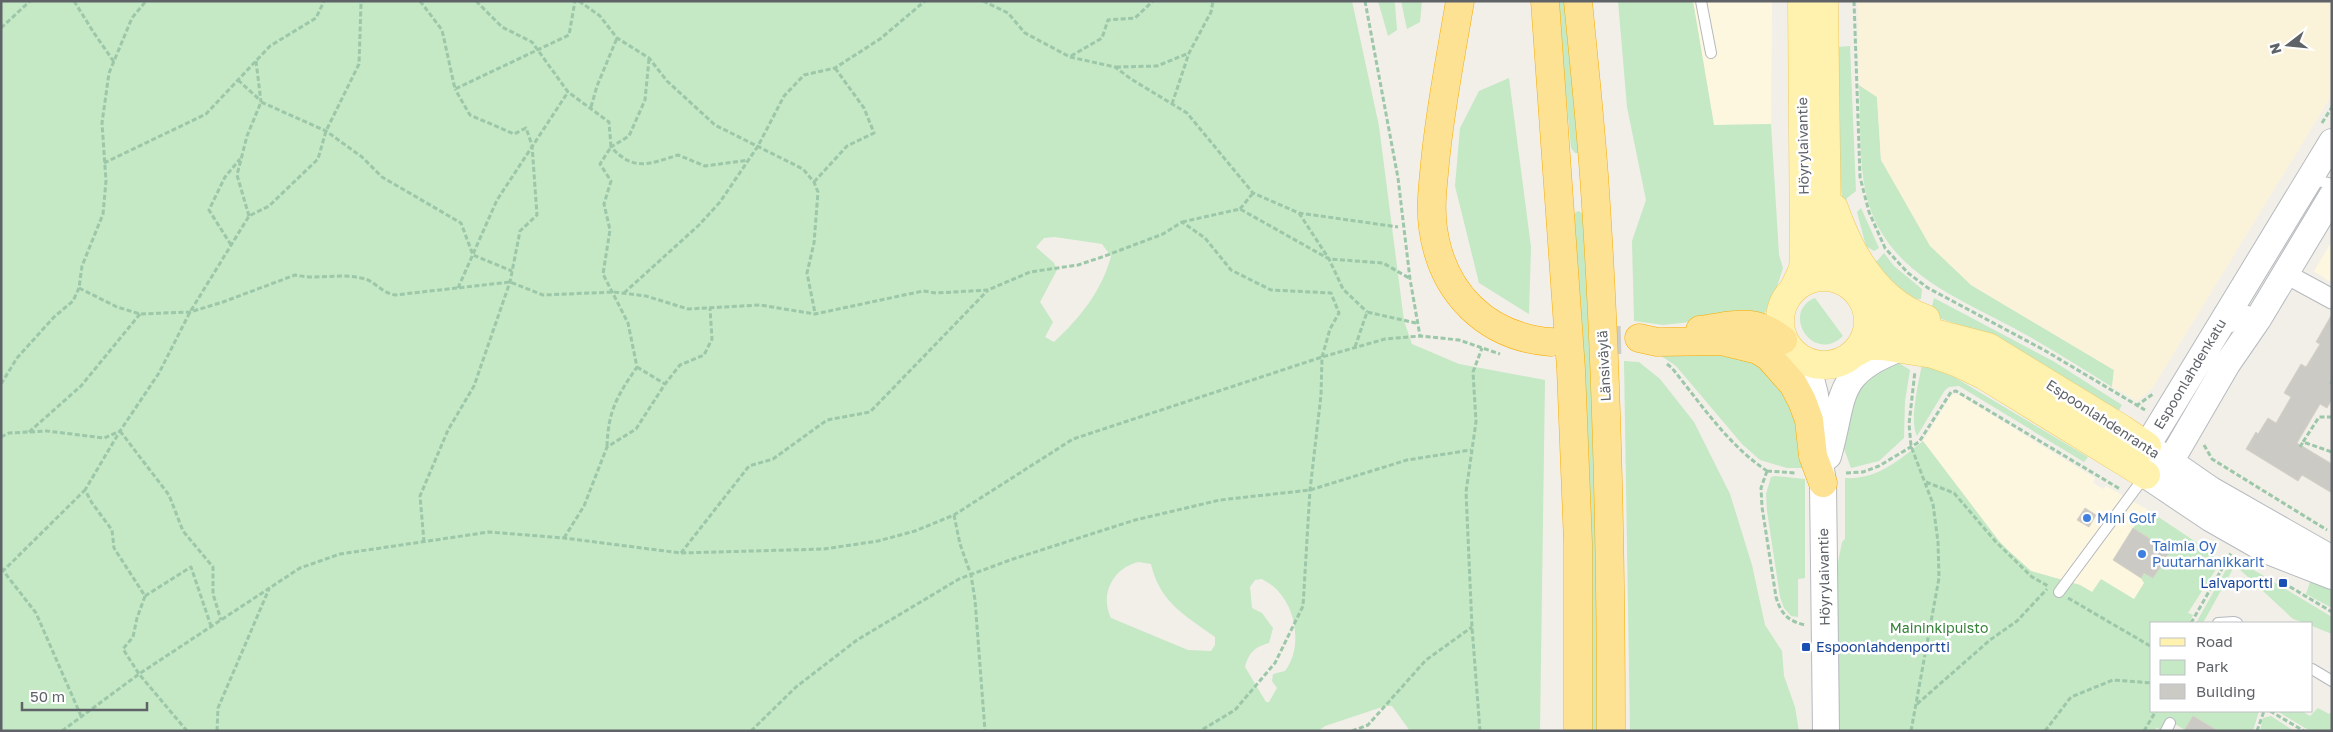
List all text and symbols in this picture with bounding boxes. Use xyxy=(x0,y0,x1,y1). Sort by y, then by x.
north arrow xyxy=(2263,20,2313,70)
text: N xyxy=(2265,41,2285,56)
street label: Höyrylaivantie xyxy=(1793,97,1812,195)
street label: Espoonlahdenkatu xyxy=(2150,315,2229,432)
street label: Länsiväylä xyxy=(1593,330,1614,402)
street label: Espoonlahdenranta xyxy=(2043,376,2163,462)
place label: Mini Golf xyxy=(2097,509,2156,526)
marker: Mini Golf xyxy=(2081,512,2093,524)
street label: Höyrylaivantie xyxy=(1814,528,1833,626)
place label: Taimia Oy Puutarhanikkarit xyxy=(2152,537,2264,570)
marker: Taimia Oy Puutarhanikkarit xyxy=(2136,548,2148,560)
place label: Laivaportti xyxy=(2200,574,2273,591)
marker: Laivaportti xyxy=(2277,577,2289,589)
park label: Maininkipuisto xyxy=(1890,619,1988,636)
legend xyxy=(2150,622,2313,712)
text: Road xyxy=(2196,632,2233,650)
place label: Espoonlahdenportti xyxy=(1816,638,1950,655)
marker: Espoonlahdenportti xyxy=(1800,641,1812,653)
text: Park xyxy=(2196,657,2229,675)
scale bar xyxy=(22,680,148,712)
text: Building xyxy=(2196,682,2256,700)
text: 50 m xyxy=(30,687,65,705)

